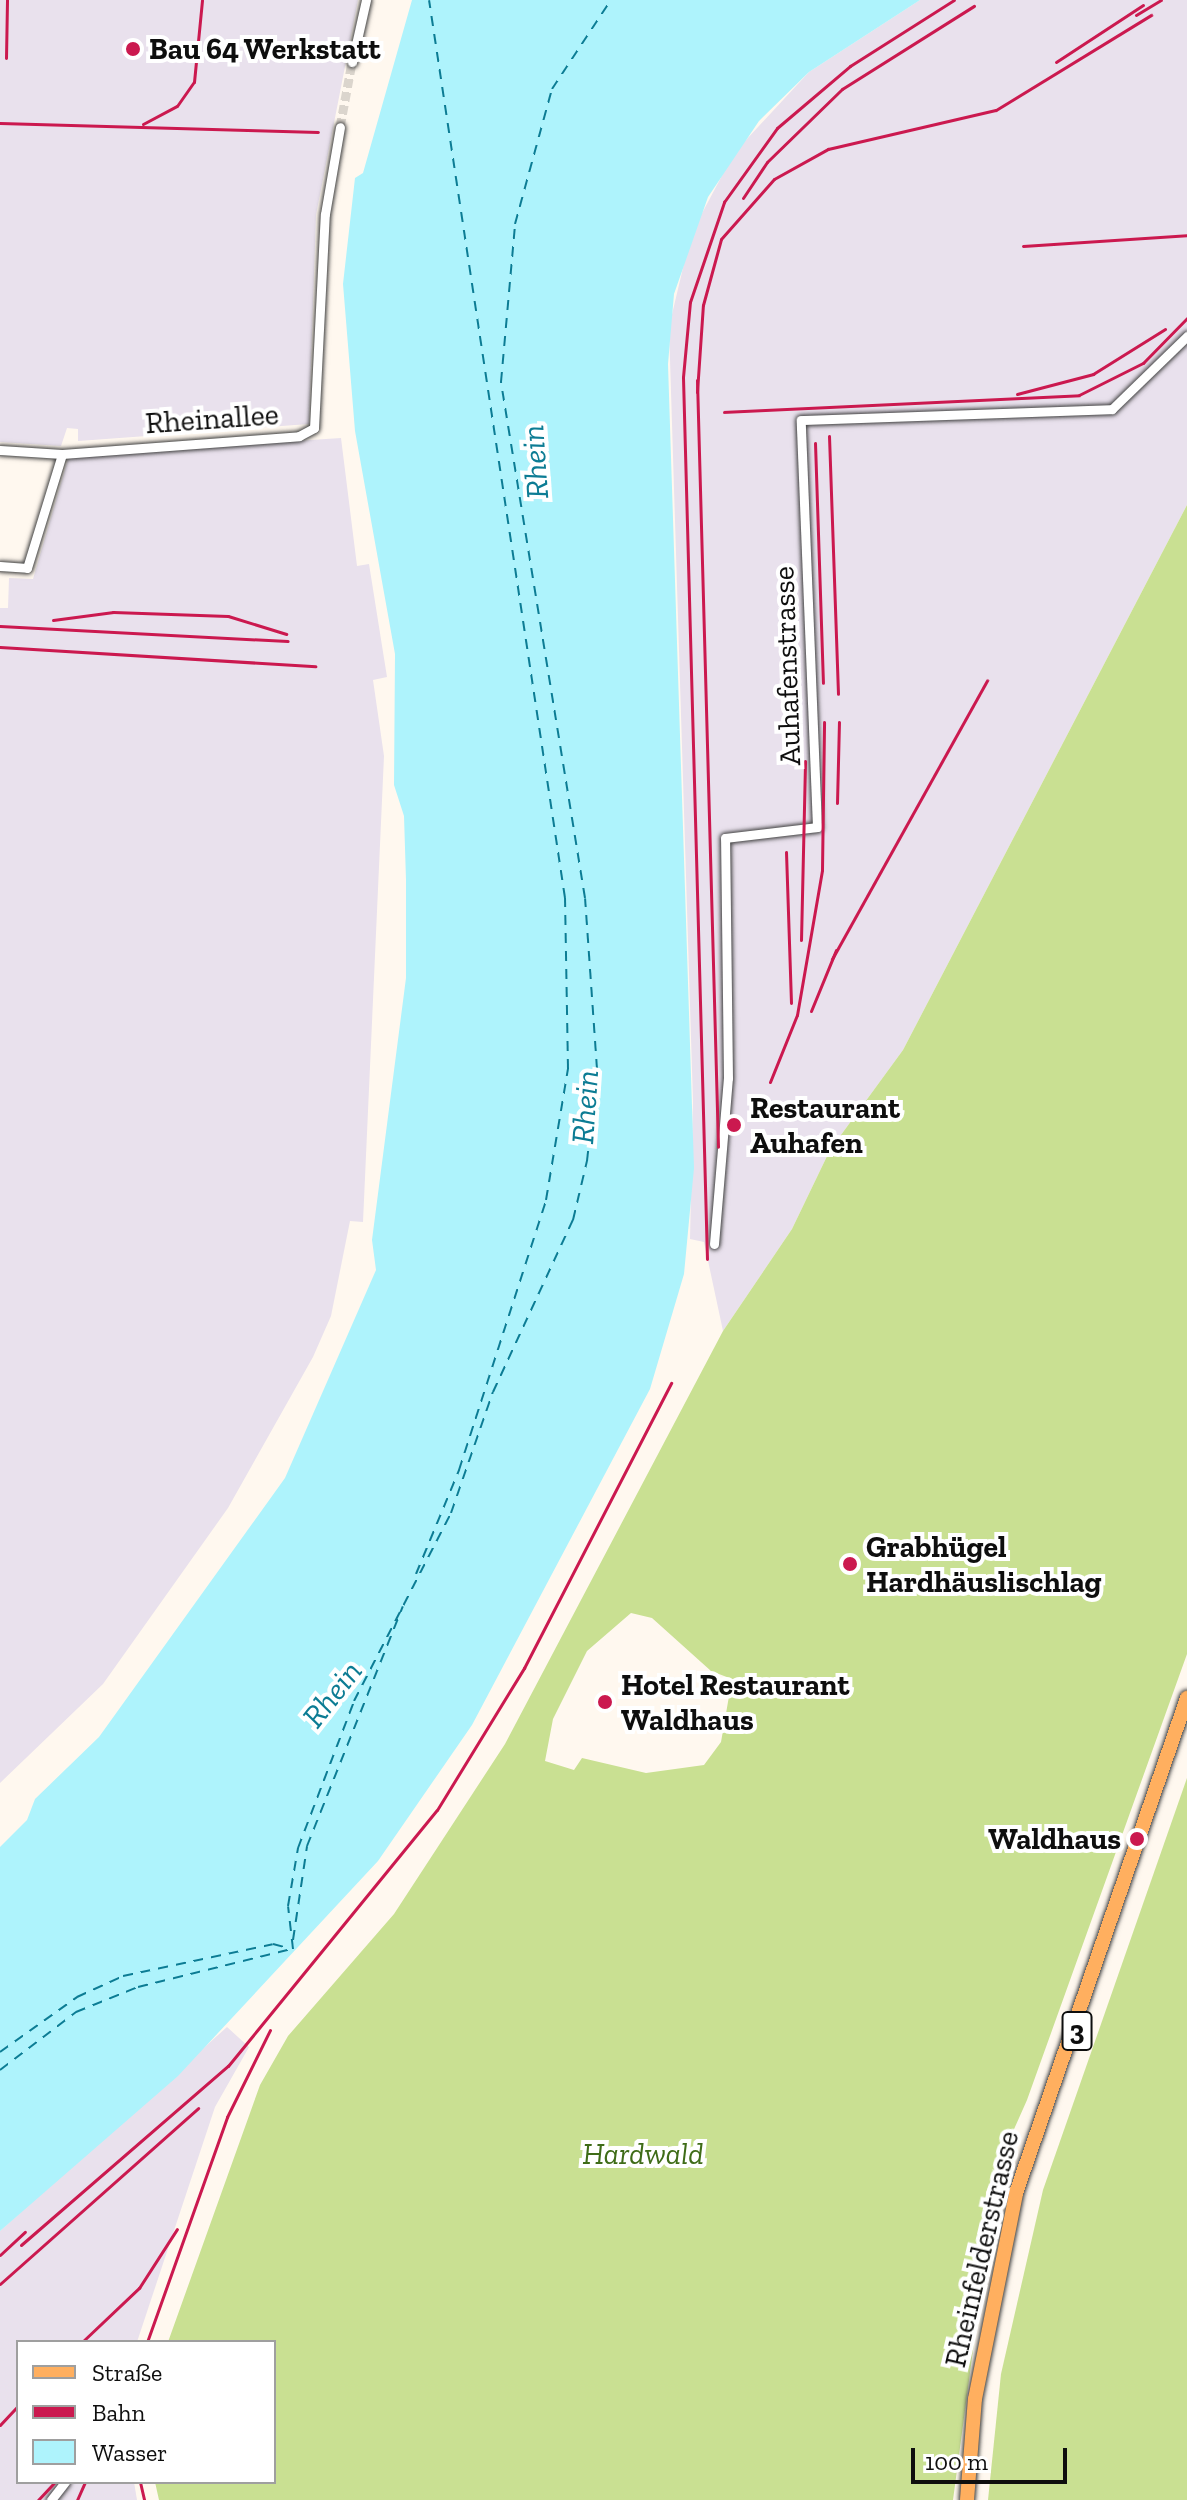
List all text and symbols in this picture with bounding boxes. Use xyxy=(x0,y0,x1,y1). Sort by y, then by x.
place label: Bau 64 Werkstatt xyxy=(149,31,382,67)
marker: Bau 64 Werkstatt xyxy=(124,40,142,58)
street label: Rheinallee xyxy=(144,396,280,442)
water label: Rhein xyxy=(513,424,557,500)
street label: Auhafenstrasse xyxy=(766,566,808,766)
water label: Rhein xyxy=(563,1069,607,1145)
place label: Restaurant Auhafen xyxy=(750,1090,900,1160)
marker: Restaurant Auhafen xyxy=(725,1116,743,1134)
place label: Grabhügel Hardhäuslischlag xyxy=(866,1529,1102,1600)
marker: Grabhügel Hardhäuslischlag xyxy=(841,1555,859,1573)
water label: Rhein xyxy=(294,1653,370,1735)
place label: Hotel Restaurant Waldhaus xyxy=(621,1667,850,1738)
marker: Hotel Restaurant Waldhaus xyxy=(596,1693,614,1711)
place label: Waldhaus xyxy=(988,1821,1121,1857)
marker: Waldhaus xyxy=(1128,1830,1146,1848)
road number: 3 xyxy=(1061,2007,1093,2055)
street label: Rheinfelderstrasse xyxy=(937,2127,1027,2371)
park label: Hardwald xyxy=(583,2136,703,2172)
legend xyxy=(16,2340,276,2484)
text: Straße xyxy=(92,2358,162,2387)
text: Bahn xyxy=(92,2398,145,2427)
scale bar xyxy=(915,2432,1071,2482)
text: Wasser xyxy=(92,2438,167,2467)
text: 100 m xyxy=(925,2447,988,2476)

